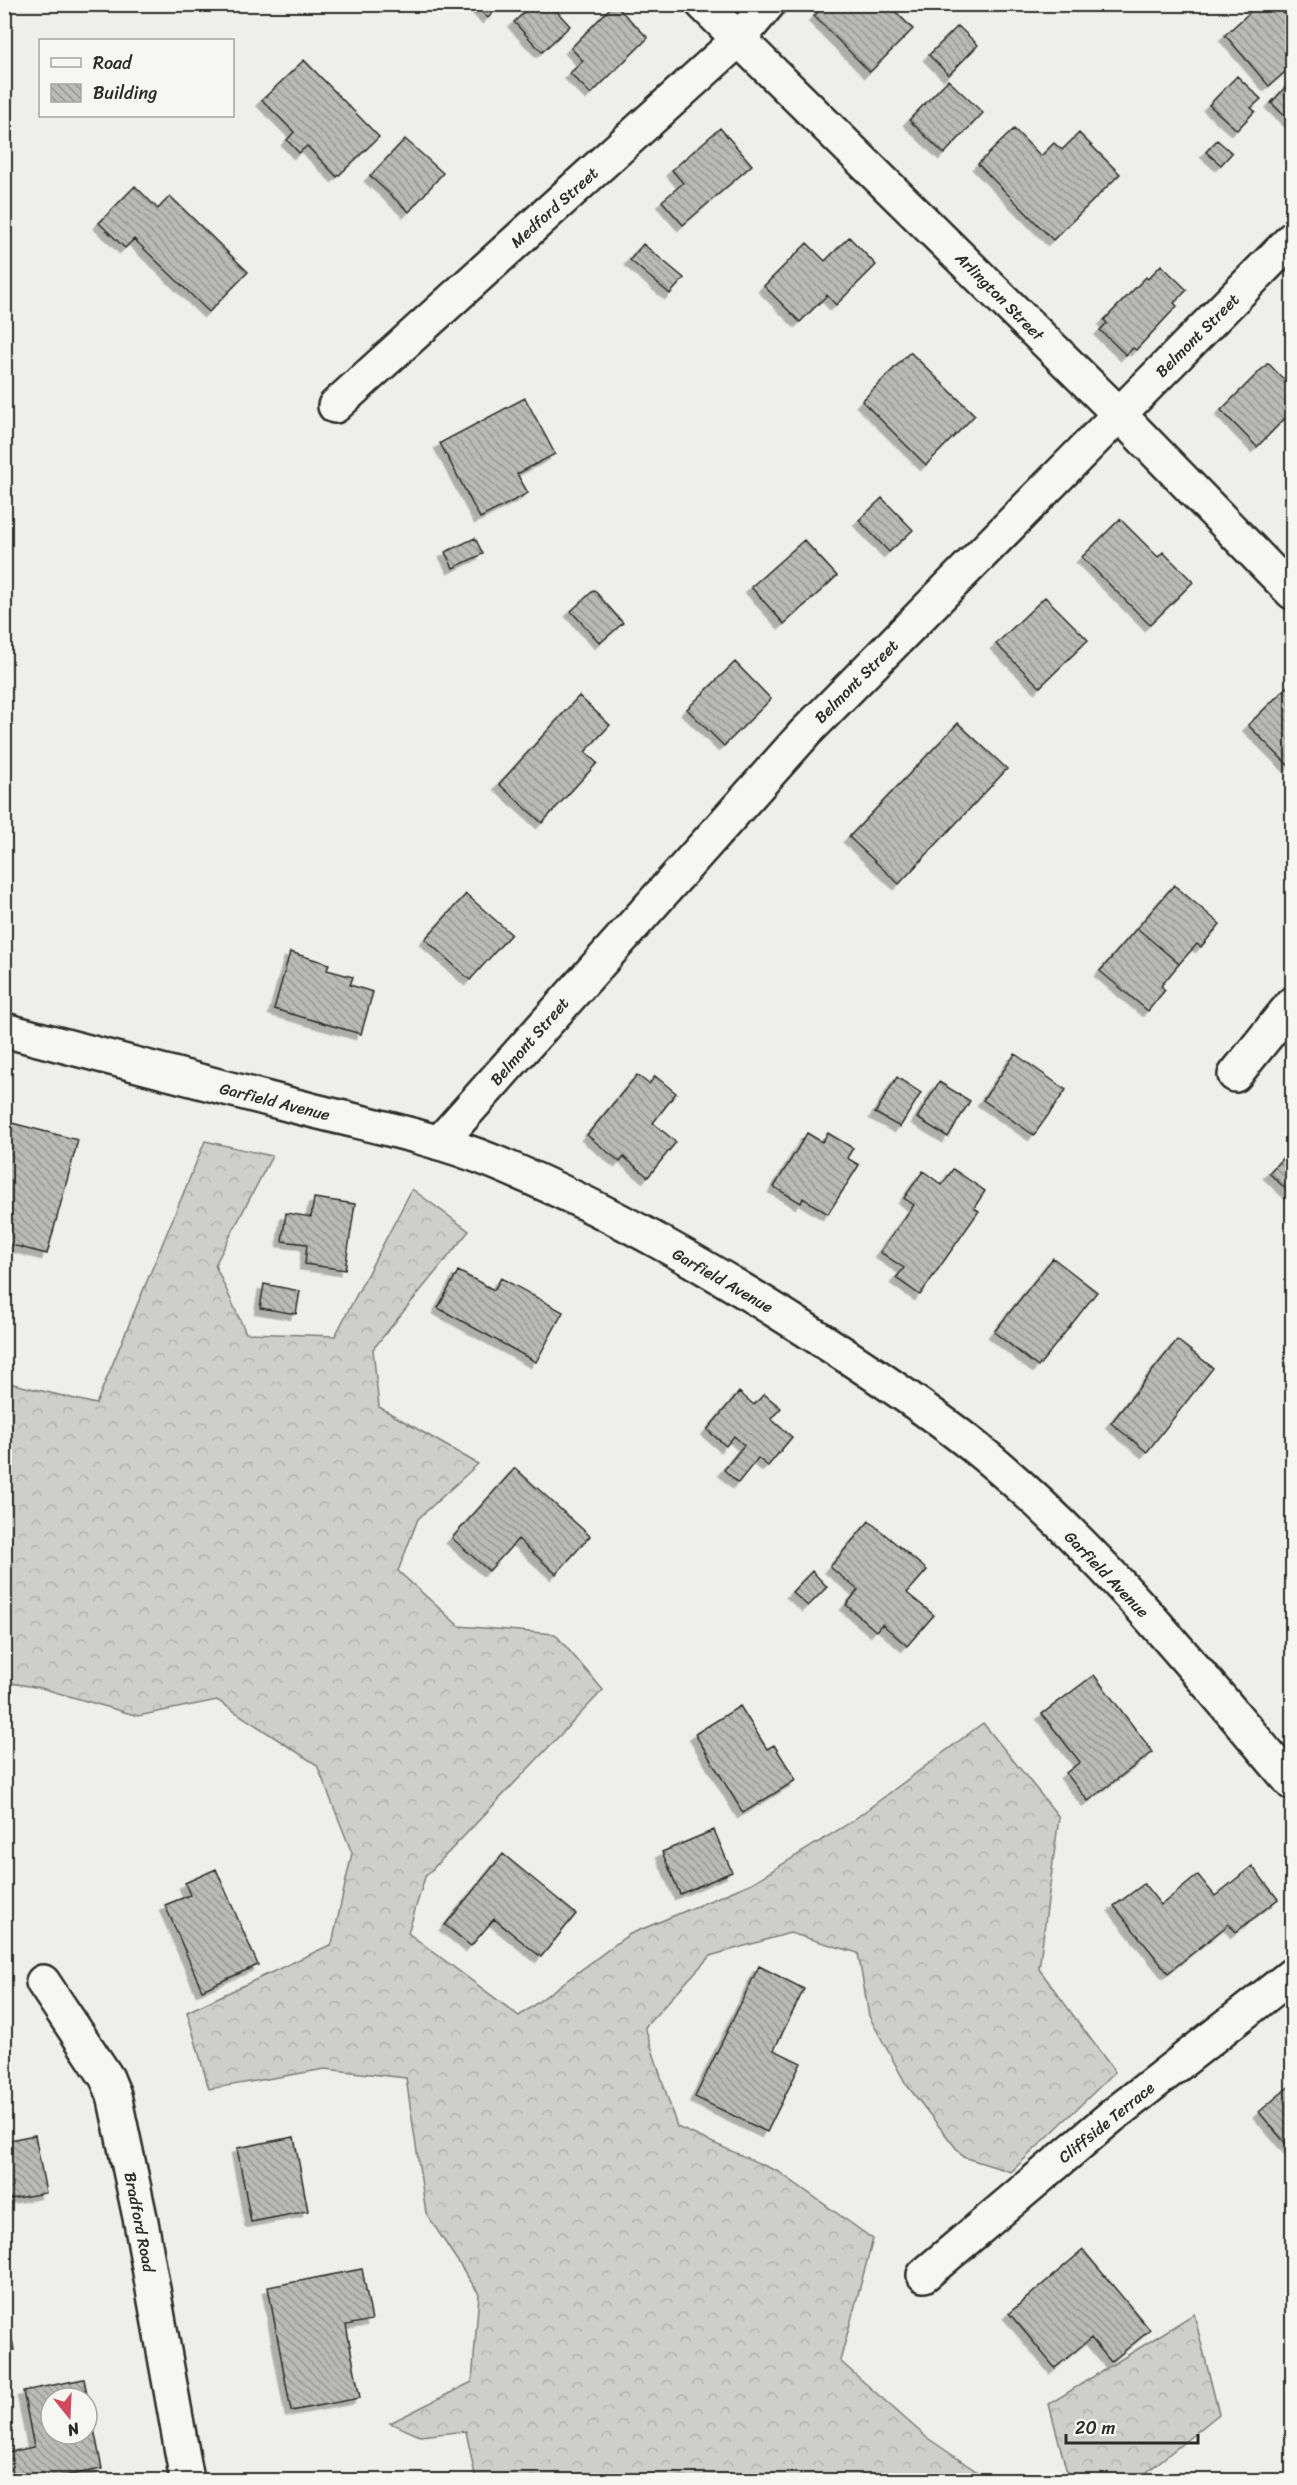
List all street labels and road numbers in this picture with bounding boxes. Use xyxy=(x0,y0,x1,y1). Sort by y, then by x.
street label: Medford Street xyxy=(503,159,605,255)
street label: Arlington Street xyxy=(947,244,1052,348)
street label: Belmont Street xyxy=(1148,286,1247,385)
street label: Belmont Street xyxy=(807,632,906,731)
street label: Belmont Street xyxy=(482,990,576,1092)
street label: Garfield Avenue xyxy=(217,1074,333,1129)
street label: Garfield Avenue xyxy=(667,1240,779,1321)
street label: Garfield Avenue xyxy=(1057,1524,1156,1625)
street label: Cliffside Terrace xyxy=(1051,2074,1161,2171)
street label: Bradford Road xyxy=(116,2170,164,2276)

